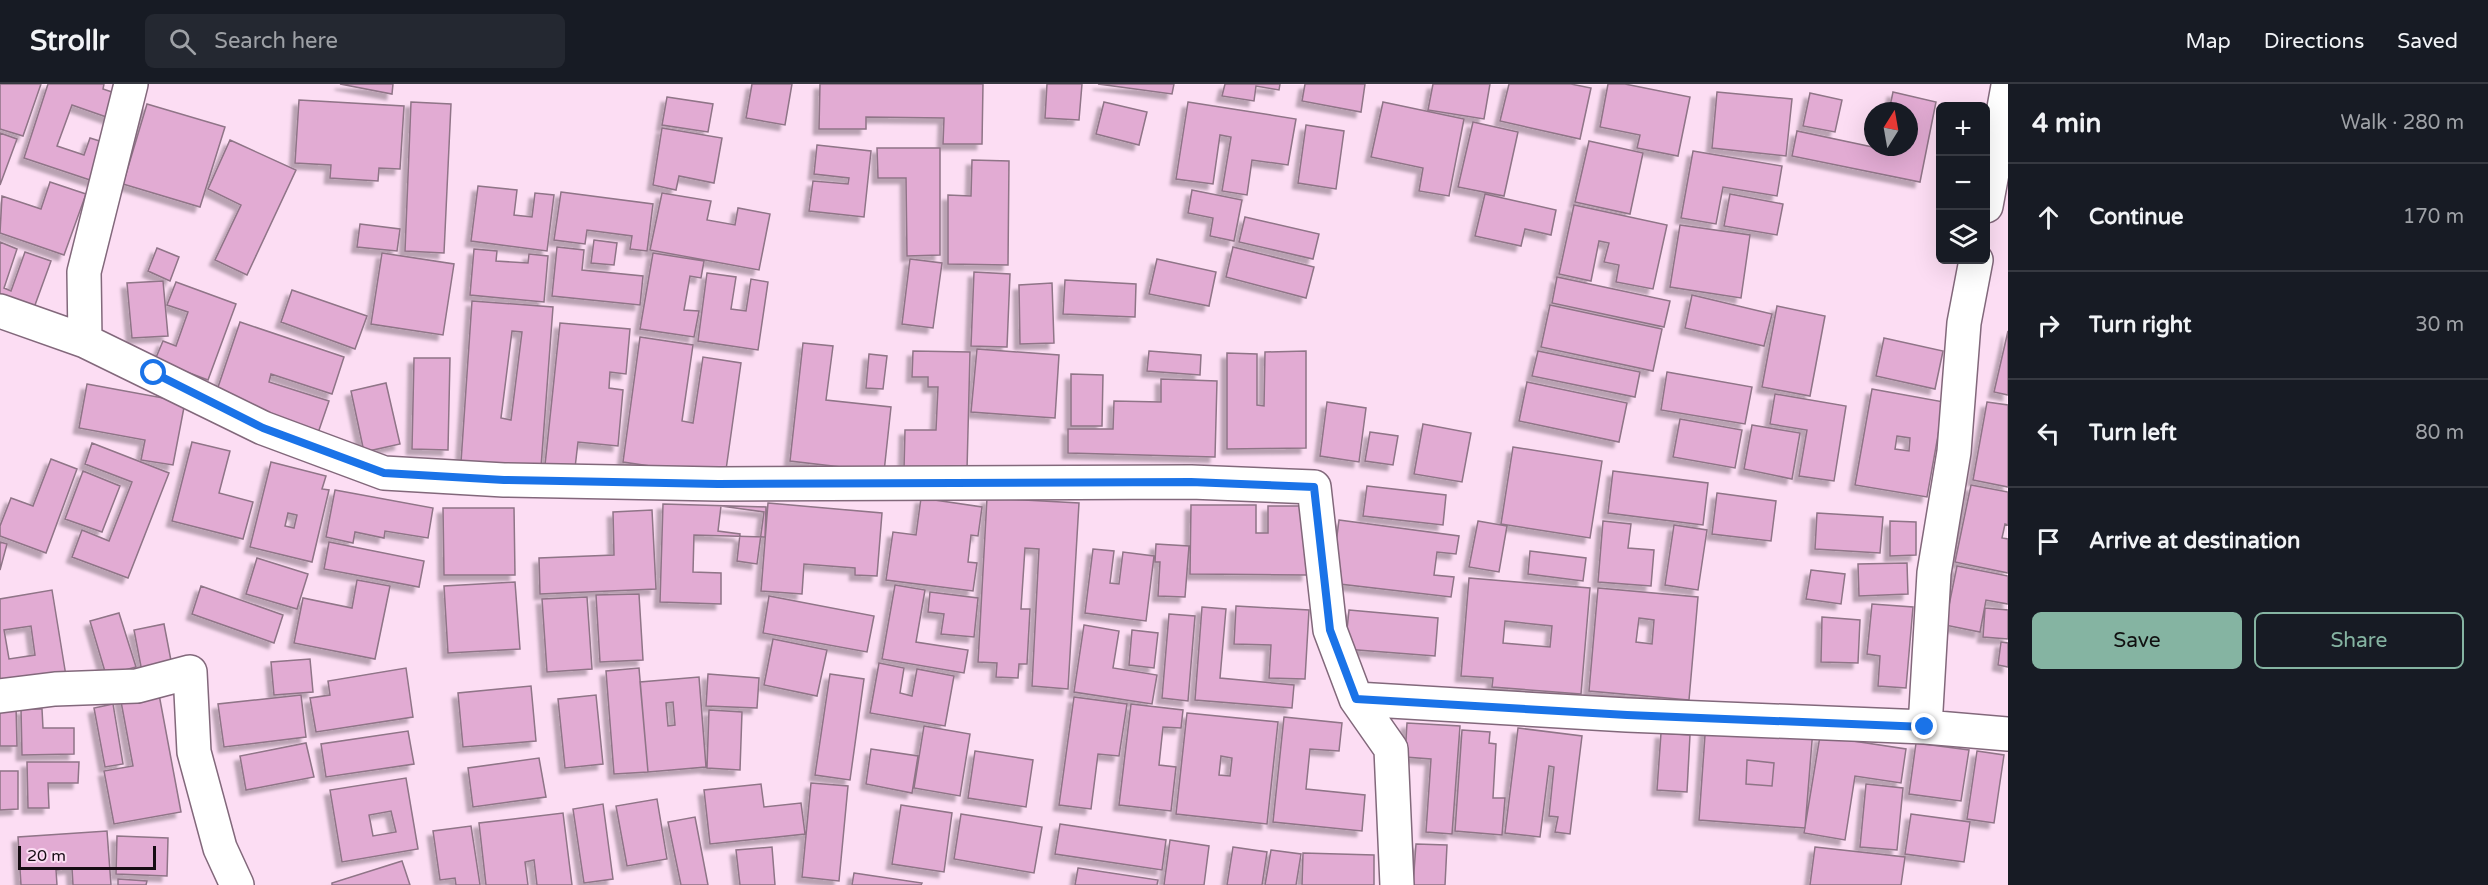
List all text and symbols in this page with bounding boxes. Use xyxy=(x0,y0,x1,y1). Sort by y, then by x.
search box xyxy=(145,14,565,68)
text: Strollr xyxy=(30,24,109,58)
icon: search xyxy=(166,25,199,58)
text: Search here xyxy=(214,28,338,54)
text: Map xyxy=(2185,29,2231,54)
text: Directions xyxy=(2264,29,2364,54)
text: Saved xyxy=(2397,29,2458,54)
north arrow xyxy=(1864,102,1918,156)
map controls xyxy=(1936,102,1990,264)
button: + xyxy=(1936,102,1990,156)
text: 4 min xyxy=(2032,108,2101,139)
text: Walk · 280 m xyxy=(2341,111,2464,135)
button: − xyxy=(1936,156,1990,210)
icon: ahead xyxy=(2032,201,2065,234)
text: Continue xyxy=(2089,204,2184,230)
text: 170 m xyxy=(2403,205,2464,229)
button: layers xyxy=(1936,210,1990,264)
icon: right xyxy=(2032,309,2065,342)
text: Turn right xyxy=(2089,312,2191,338)
text: 30 m xyxy=(2415,313,2464,337)
route start xyxy=(140,359,166,385)
icon: left xyxy=(2032,417,2065,450)
text: Turn left xyxy=(2089,420,2177,446)
text: 80 m xyxy=(2415,421,2464,445)
icon: arrive xyxy=(2032,525,2065,558)
text: Arrive at destination xyxy=(2089,528,2300,554)
button: Save xyxy=(2032,612,2242,669)
button: Share xyxy=(2254,612,2464,669)
route end xyxy=(1911,713,1937,739)
scale bar xyxy=(18,843,156,870)
text: 20 m xyxy=(27,846,66,866)

